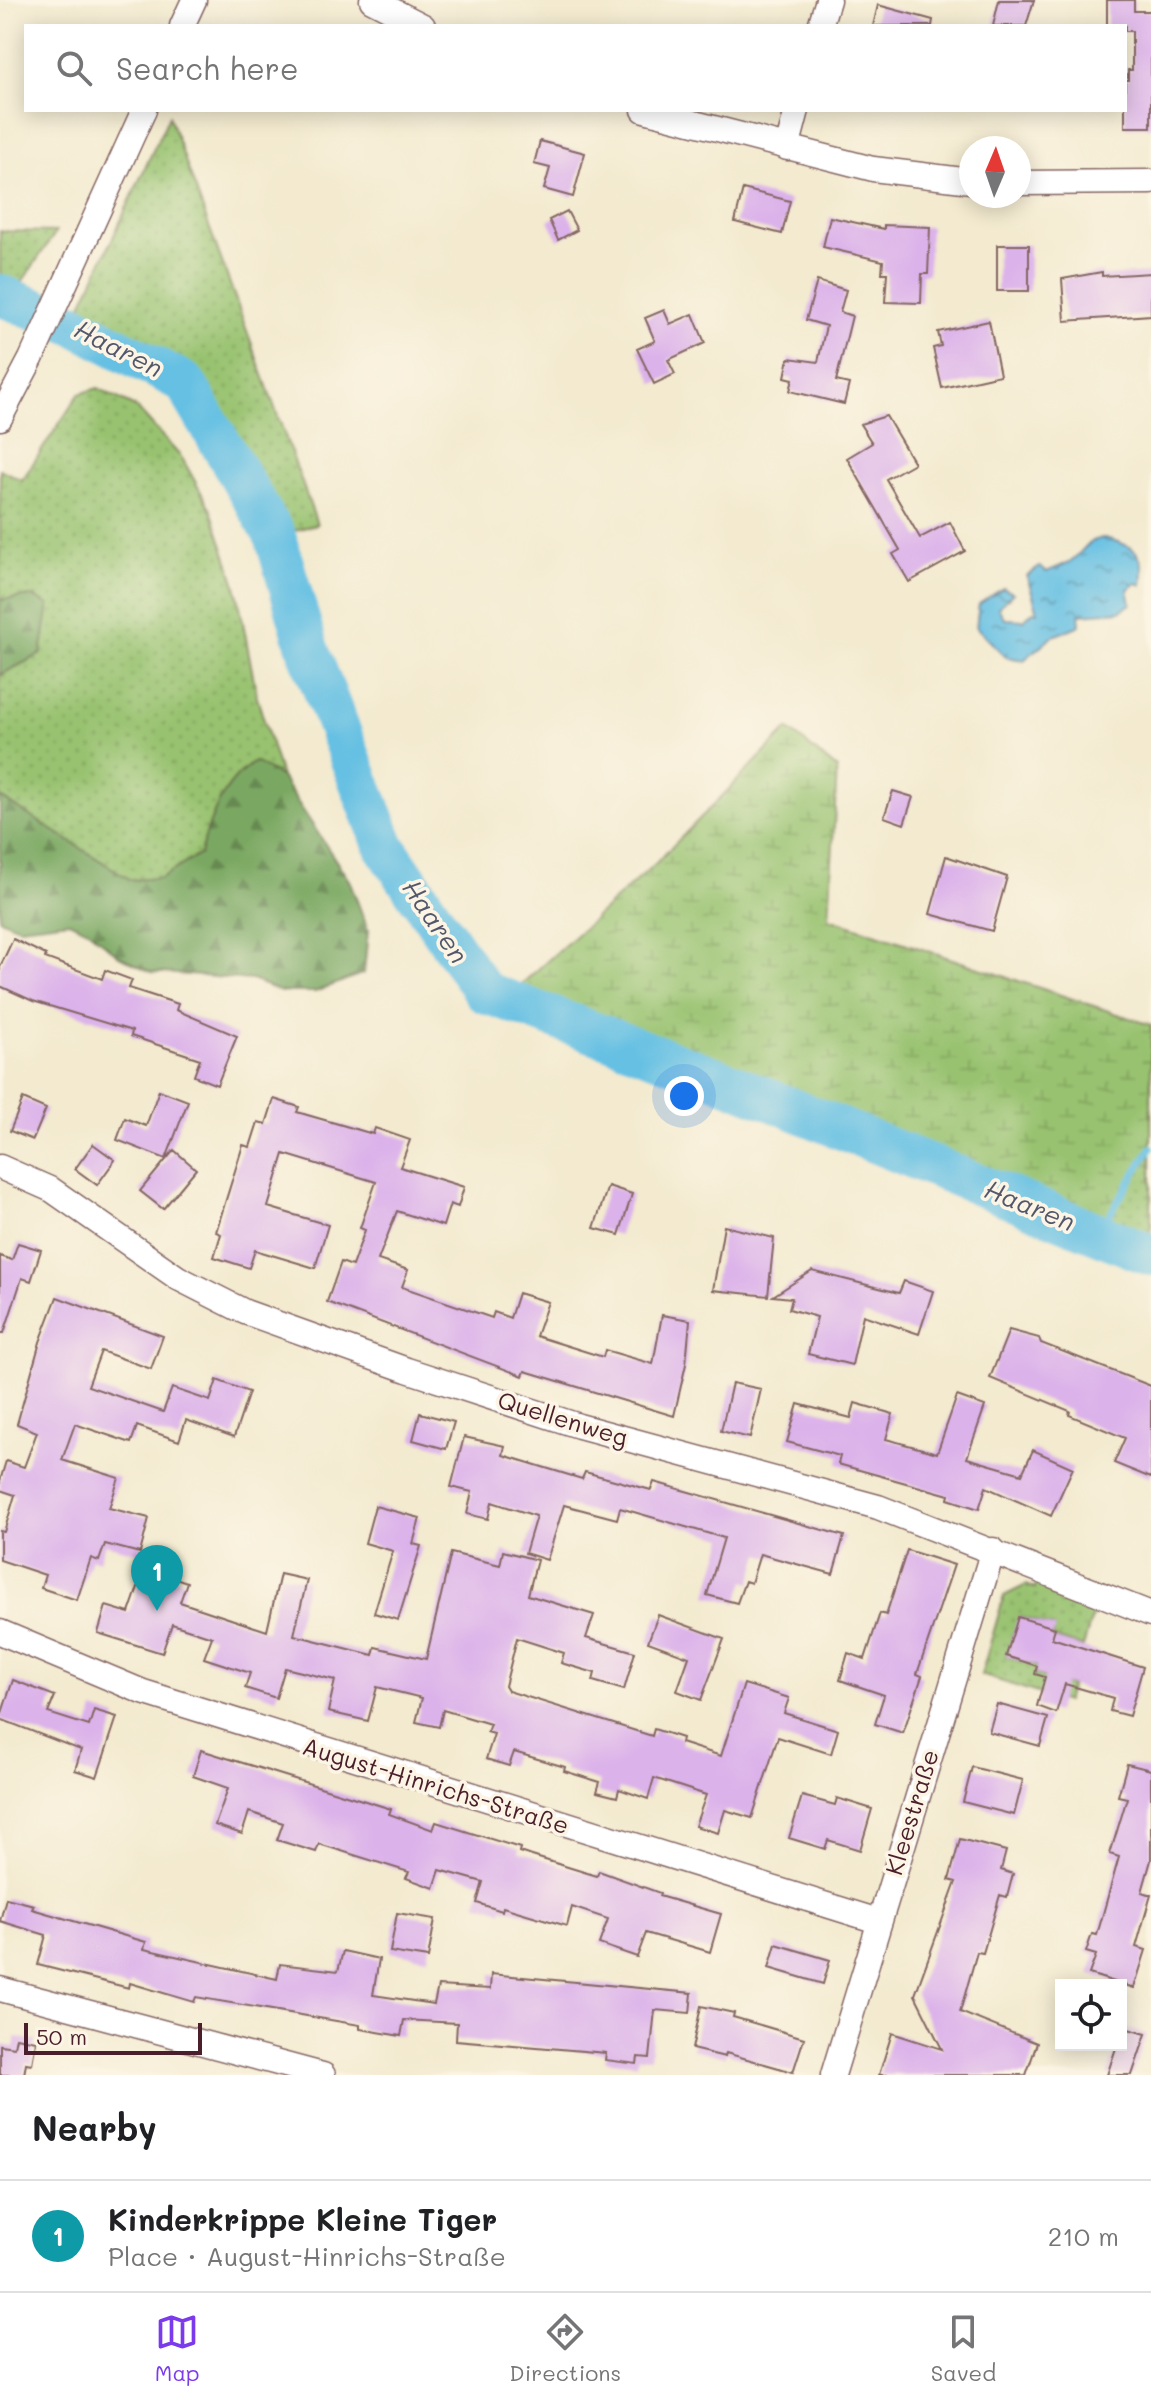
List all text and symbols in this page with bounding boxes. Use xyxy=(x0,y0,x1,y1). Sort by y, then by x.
search box xyxy=(24,24,1127,112)
icon: search xyxy=(52,46,96,90)
text: Search here xyxy=(116,48,299,88)
north arrow xyxy=(959,136,1031,208)
water label: Haaren xyxy=(69,311,169,385)
water label: Haaren xyxy=(395,872,477,970)
your location xyxy=(664,1076,704,1116)
water label: Haaren xyxy=(980,1172,1080,1238)
street label: Quellenweg xyxy=(494,1384,632,1452)
pin: 1 xyxy=(131,1545,183,1611)
street label: August-Hinrichs-Straße xyxy=(299,1730,573,1840)
street label: Kleestraße xyxy=(877,1745,945,1879)
map controls xyxy=(1055,1979,1127,2051)
button: locate xyxy=(1055,1979,1127,2051)
scale bar xyxy=(24,2019,202,2055)
text: 50 m xyxy=(36,2022,87,2051)
text: Nearby xyxy=(32,2105,157,2150)
text: Kinderkrippe Kleine Tiger xyxy=(108,2199,497,2239)
text: 1 xyxy=(52,2219,64,2253)
text: 210 m xyxy=(1048,2219,1119,2253)
text: Place · August-Hinrichs-Straße xyxy=(108,2239,506,2273)
tab: Map xyxy=(155,2310,200,2387)
tab: Directions xyxy=(509,2310,621,2387)
tab: Saved xyxy=(931,2310,996,2387)

